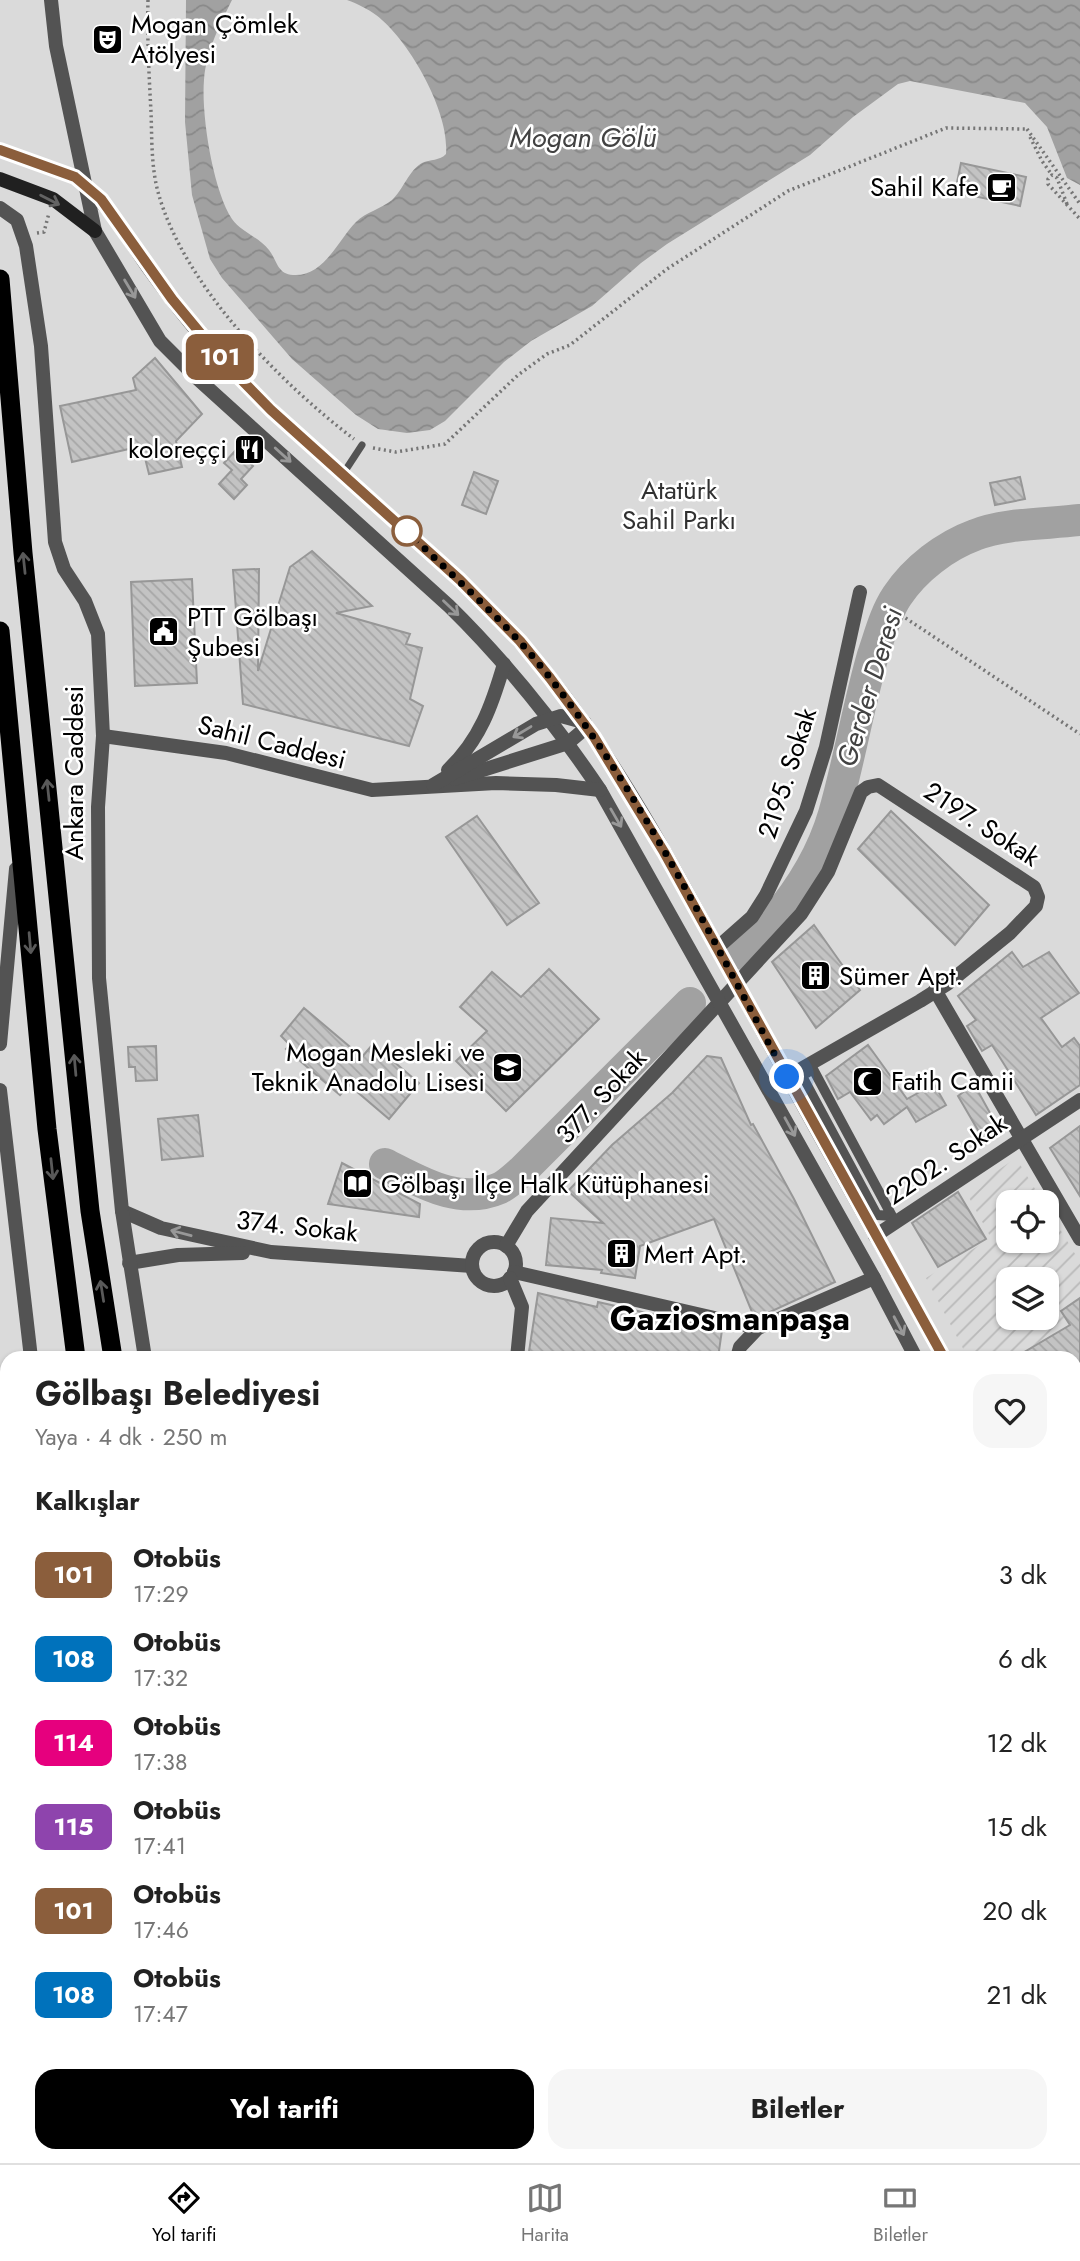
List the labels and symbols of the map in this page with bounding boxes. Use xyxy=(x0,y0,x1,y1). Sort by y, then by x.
place label: Mogan Çömlek Atölyesi xyxy=(131,5,299,73)
theatre icon: Mogan Çömlek Atölyesi xyxy=(91,22,125,56)
water label: Mogan Gölü xyxy=(510,117,656,158)
place label: Sahil Kafe xyxy=(870,168,979,206)
cafe icon: Sahil Kafe xyxy=(985,170,1019,204)
one-way arrow xyxy=(39,193,60,207)
one-way arrow xyxy=(123,279,137,299)
line badge: 101 xyxy=(180,334,260,380)
place label: koloreççi xyxy=(128,430,227,468)
restaurant icon: koloreççi xyxy=(233,432,267,466)
one-way arrow xyxy=(274,447,292,463)
park label: Atatürk Sahil Parkı xyxy=(622,471,736,539)
unlabelled marker xyxy=(392,516,422,546)
one-way arrow xyxy=(17,553,30,575)
place label: PTT Gölbaşı Şubesi xyxy=(187,598,318,666)
one-way arrow xyxy=(442,599,459,616)
water label: Gerder Deresi xyxy=(826,601,913,772)
public building icon: PTT Gölbaşı Şubesi xyxy=(147,615,181,649)
street label: Ankara Caddesi xyxy=(55,686,93,860)
street label: 2195. Sokak xyxy=(748,702,826,843)
street label: Sahil Caddesi xyxy=(194,705,350,779)
one-way arrow xyxy=(512,726,532,740)
street label: 2197. Sokak xyxy=(917,772,1048,876)
one-way arrow xyxy=(41,779,54,802)
one-way arrow xyxy=(609,807,623,827)
one-way arrow xyxy=(23,931,36,954)
place label: Sümer Apt. xyxy=(839,957,963,995)
building icon: Sümer Apt. xyxy=(799,959,833,993)
place label: Mogan Mesleki ve Teknik Anadolu Lisesi xyxy=(252,1033,485,1101)
street label: 377. Sokak xyxy=(547,1040,655,1152)
school or university icon: Mogan Mesleki ve Teknik Anadolu Lisesi xyxy=(491,1050,525,1084)
one-way arrow xyxy=(68,1054,81,1077)
your location xyxy=(769,1059,804,1094)
place label: Fatih Camii xyxy=(891,1062,1014,1100)
mosque icon: Fatih Camii xyxy=(851,1064,885,1098)
street label: 2202. Sokak xyxy=(878,1104,1015,1214)
one-way arrow xyxy=(783,1116,797,1136)
one-way arrow xyxy=(45,1157,58,1180)
place label: Gölbaşı İlçe Halk Kütüphanesi xyxy=(381,1165,709,1203)
library icon: Gölbaşı İlçe Halk Kütüphanesi xyxy=(341,1167,375,1201)
street label: 374. Sokak xyxy=(234,1201,360,1251)
one-way arrow xyxy=(170,1226,193,1239)
place label: Mert Apt. xyxy=(644,1235,747,1273)
building icon: Mert Apt. xyxy=(604,1237,638,1271)
one-way arrow xyxy=(95,1280,108,1303)
district label: Gaziosmanpaşa xyxy=(610,1295,850,1342)
one-way arrow xyxy=(893,1315,907,1336)

